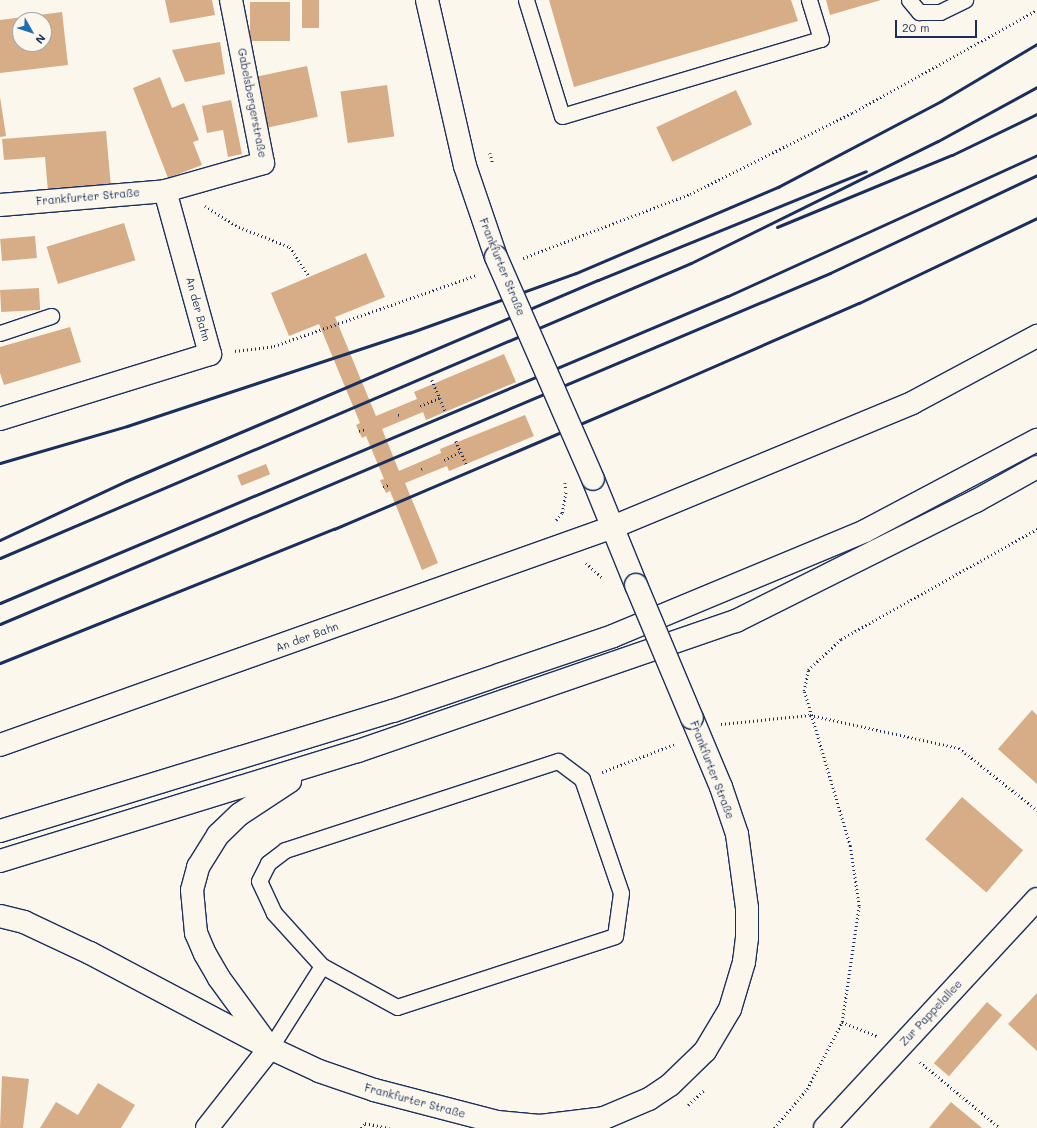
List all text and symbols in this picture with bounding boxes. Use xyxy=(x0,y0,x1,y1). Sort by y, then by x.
north arrow xyxy=(12,12,52,52)
scale bar xyxy=(897,12,979,38)
text: 20 m xyxy=(902,19,930,35)
text: N xyxy=(32,31,49,47)
street label: Gabelsbergerstraße xyxy=(235,47,269,159)
street label: Frankfurter Straße xyxy=(36,186,140,208)
street label: Frankfurter Straße xyxy=(476,216,528,318)
street label: An der Bahn xyxy=(183,275,213,343)
street label: An der Bahn xyxy=(274,620,340,654)
street label: Frankfurter Straße xyxy=(687,719,737,821)
street label: Zur Pappelallee xyxy=(897,977,965,1049)
street label: Frankfurter Straße xyxy=(363,1081,467,1121)

